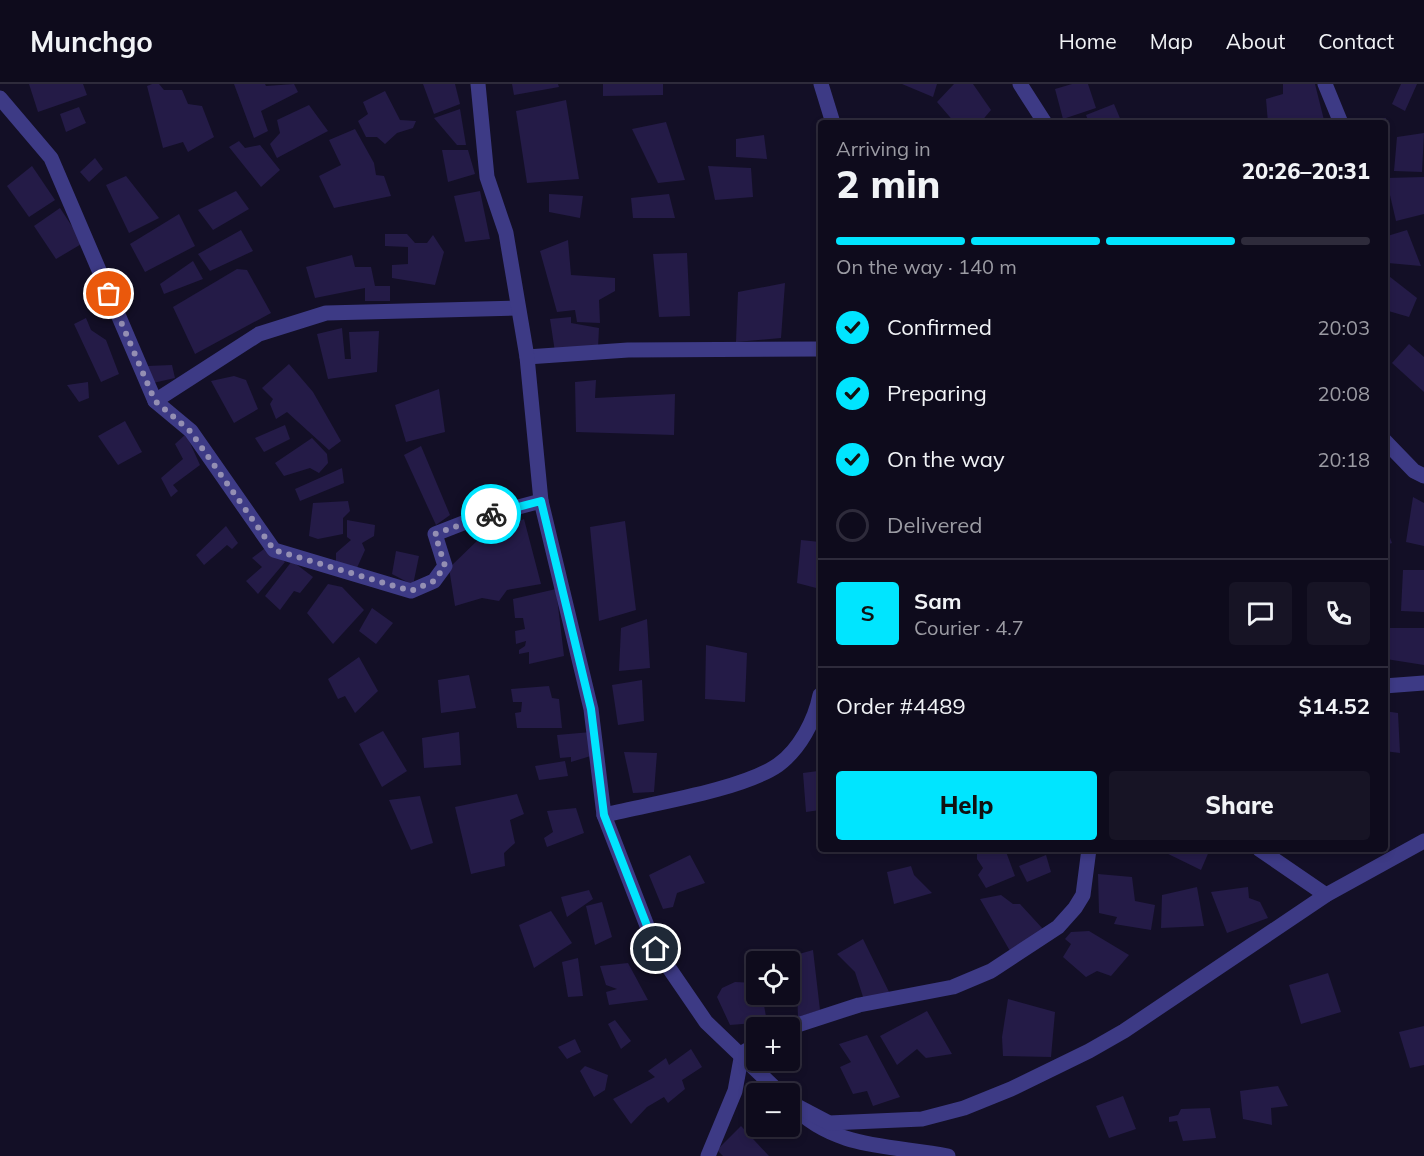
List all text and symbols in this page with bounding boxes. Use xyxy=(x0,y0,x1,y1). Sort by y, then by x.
text: Munchgo xyxy=(30,24,153,59)
text: Home xyxy=(1059,28,1117,54)
text: Map xyxy=(1150,28,1193,54)
text: About xyxy=(1226,28,1285,54)
text: Contact xyxy=(1318,28,1394,54)
text: Arriving in xyxy=(836,136,931,161)
text: 20:26–20:31 xyxy=(1242,157,1370,185)
text: 2 min xyxy=(836,159,941,208)
text: On the way · 140 m xyxy=(836,254,1017,279)
pin xyxy=(83,268,134,319)
icon: bag xyxy=(92,277,125,310)
icon: check xyxy=(836,311,869,344)
text: Confirmed xyxy=(887,313,992,341)
text: 20:03 xyxy=(1317,315,1370,340)
icon: check xyxy=(836,377,869,410)
text: Preparing xyxy=(887,379,987,407)
text: 20:08 xyxy=(1317,381,1370,406)
icon: check xyxy=(836,443,869,476)
text: On the way xyxy=(887,445,1005,473)
text: 20:18 xyxy=(1317,447,1370,472)
courier xyxy=(461,484,521,544)
icon: bike xyxy=(475,498,508,531)
text: Delivered xyxy=(887,511,982,539)
button: chat xyxy=(1229,582,1292,645)
button: phone xyxy=(1307,582,1370,645)
text: Sam xyxy=(914,587,962,615)
text: S xyxy=(860,599,875,627)
text: Courier · 4.7 xyxy=(914,615,1024,640)
text: Order #4489 xyxy=(836,692,966,720)
text: $14.52 xyxy=(1299,692,1370,720)
button: Help xyxy=(836,771,1097,840)
button: Share xyxy=(1109,771,1370,840)
pin xyxy=(630,923,681,974)
icon: home xyxy=(639,932,672,965)
map controls xyxy=(746,951,800,1137)
button: locate xyxy=(746,951,800,1005)
button: + xyxy=(746,1017,800,1071)
button: − xyxy=(746,1083,800,1137)

